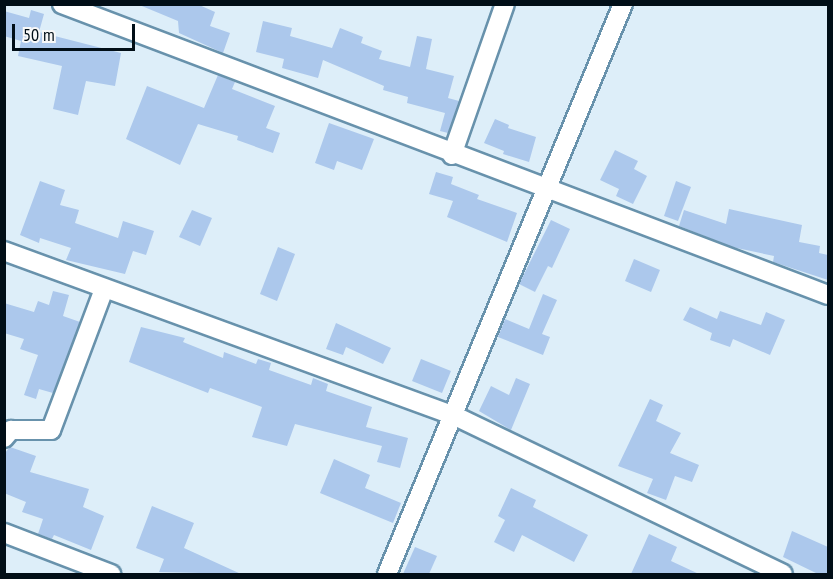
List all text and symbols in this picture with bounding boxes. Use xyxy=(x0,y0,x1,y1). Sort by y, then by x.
scale bar xyxy=(15,12,138,50)
text: 50 m xyxy=(23,23,55,46)

